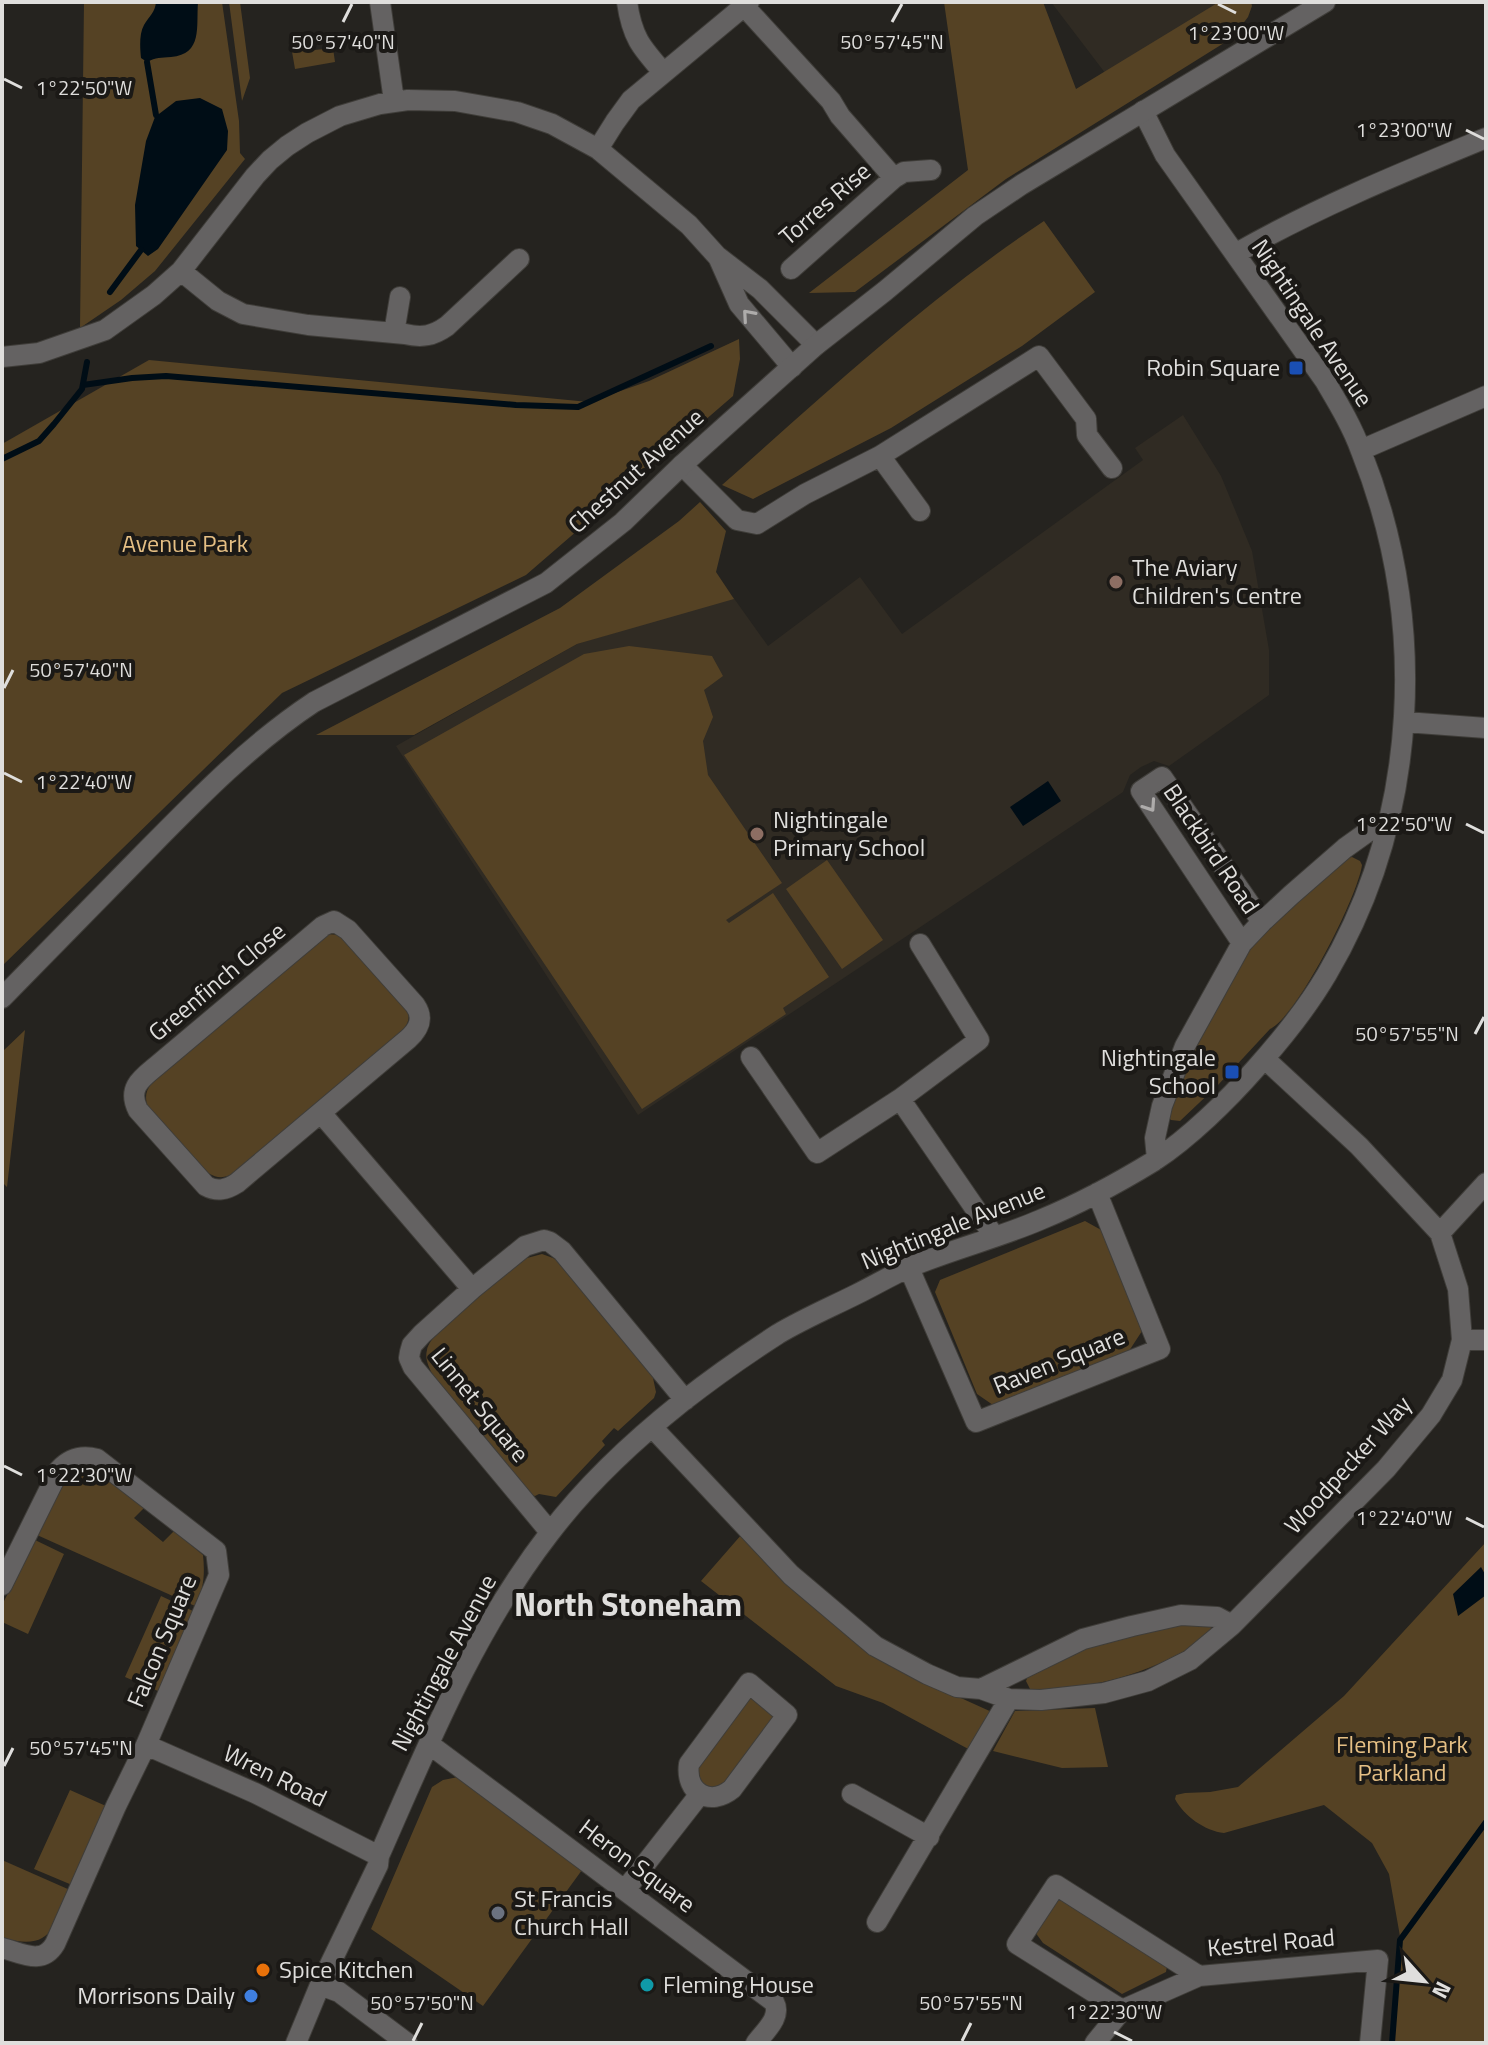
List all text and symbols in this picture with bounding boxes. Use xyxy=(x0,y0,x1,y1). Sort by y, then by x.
text: 1°23'00"W xyxy=(1188,17,1285,48)
text: 50°57'40"N xyxy=(291,26,395,57)
text: 50°57'45"N xyxy=(840,26,944,57)
text: 1°22'50"W xyxy=(36,72,133,103)
text: 1°23'00"W xyxy=(1356,114,1453,145)
street label: Torres Rise xyxy=(771,153,878,253)
street label: Nightingale Avenue xyxy=(1243,231,1382,414)
one-way arrow xyxy=(744,310,758,324)
place label: Robin Square xyxy=(1146,349,1280,385)
marker: Robin Square xyxy=(1287,359,1305,377)
street label: Chestnut Avenue xyxy=(559,399,711,541)
park label: Avenue Park xyxy=(122,525,249,561)
place label: The Aviary Children's Centre xyxy=(1132,549,1302,613)
marker: The Aviary Children's Centre xyxy=(1107,573,1125,591)
text: 50°57'40"N xyxy=(29,654,133,685)
text: 1°22'40"W xyxy=(36,766,133,797)
street label: Blackbird Road xyxy=(1155,776,1269,921)
one-way arrow xyxy=(1141,797,1156,811)
place label: Nightingale Primary School xyxy=(773,801,925,865)
text: 1°22'50"W xyxy=(1356,808,1453,839)
marker: Nightingale Primary School xyxy=(748,825,766,843)
street label: Greenfinch Close xyxy=(140,913,293,1049)
text: 50°57'55"N xyxy=(1355,1018,1459,1049)
place label: Nightingale School xyxy=(1101,1039,1216,1103)
marker: Nightingale School xyxy=(1223,1063,1241,1081)
street label: Nightingale Avenue xyxy=(855,1172,1050,1278)
street label: Raven Square xyxy=(987,1317,1130,1403)
street label: Linnet Square xyxy=(423,1339,538,1470)
street label: Woodpecker Way xyxy=(1275,1387,1420,1542)
text: 1°22'30"W xyxy=(36,1459,133,1490)
text: 1°22'40"W xyxy=(1356,1502,1453,1533)
street label: Nightingale Avenue xyxy=(381,1568,505,1757)
street label: Falcon Square xyxy=(117,1569,205,1713)
district label: North Stoneham xyxy=(514,1580,742,1628)
park label: Fleming Park Parkland xyxy=(1336,1726,1469,1790)
text: 50°57'45"N xyxy=(29,1732,133,1763)
street label: Wren Road xyxy=(218,1735,333,1816)
street label: Heron Square xyxy=(572,1809,703,1921)
place label: St Francis Church Hall xyxy=(514,1880,629,1944)
marker: St Francis Church Hall xyxy=(489,1904,507,1922)
street label: Kestrel Road xyxy=(1206,1918,1336,1966)
north arrow xyxy=(1384,1941,1464,2021)
place label: Spice Kitchen xyxy=(279,1951,413,1987)
marker: Spice Kitchen xyxy=(254,1961,272,1979)
place label: Fleming House xyxy=(663,1966,814,2002)
marker: Fleming House xyxy=(638,1976,656,1994)
text: N xyxy=(1423,1976,1460,2005)
place label: Morrisons Daily xyxy=(77,1977,235,2013)
marker: Morrisons Daily xyxy=(242,1987,260,2005)
text: 50°57'50"N xyxy=(370,1987,474,2018)
text: 50°57'55"N xyxy=(919,1987,1023,2018)
text: 1°22'30"W xyxy=(1066,1996,1163,2027)

